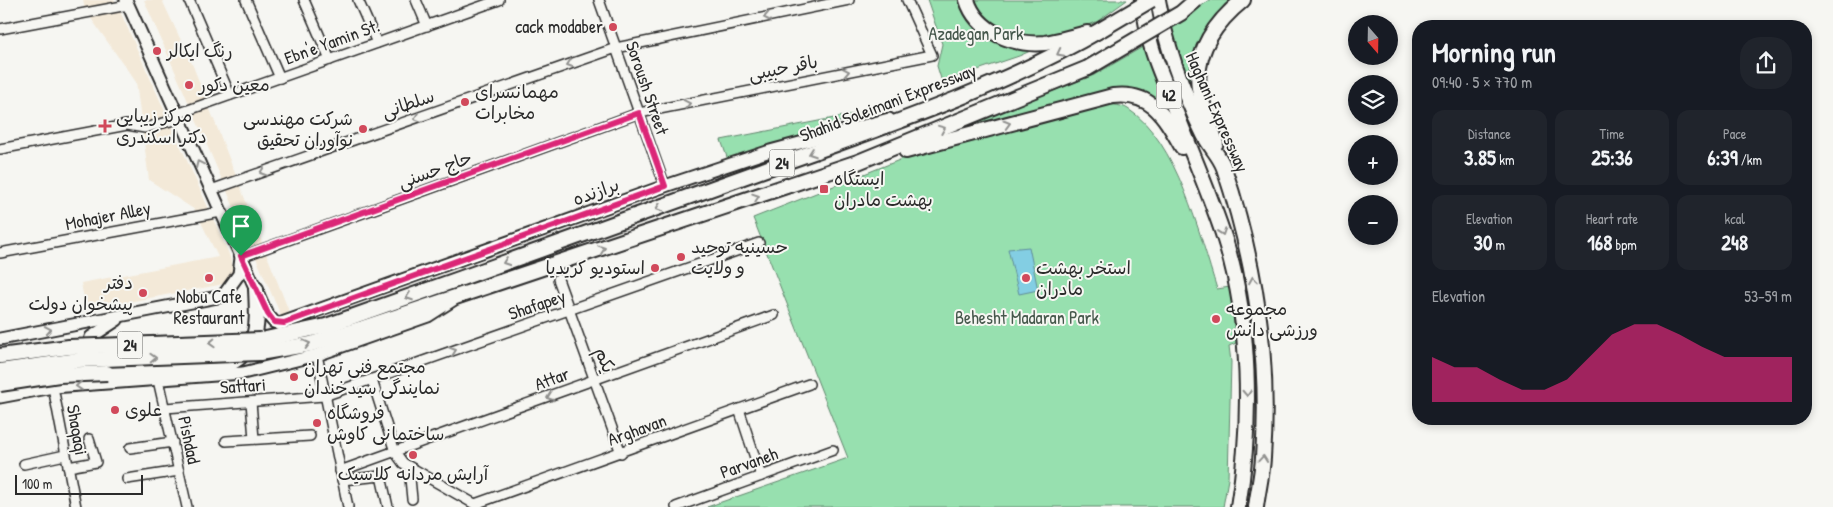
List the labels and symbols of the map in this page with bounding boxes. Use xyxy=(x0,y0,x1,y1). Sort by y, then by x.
one-way arrow xyxy=(763,11,772,22)
street label: Ebn'e Yamin St. xyxy=(281,13,383,70)
place label: cack modaber xyxy=(515,14,603,39)
north arrow xyxy=(1348,15,1398,65)
marker: cack modaber xyxy=(607,21,619,33)
park label: Azadegan Park xyxy=(928,21,1024,46)
place label: رنگ ایکالر xyxy=(165,38,233,63)
street label: Soroush Street xyxy=(620,38,675,139)
marker: رنگ ایکالر xyxy=(151,45,163,57)
one-way arrow xyxy=(1056,47,1065,57)
street label: Haghani Expressway xyxy=(1180,48,1255,176)
street label: باقر حبیبی xyxy=(746,49,820,86)
street label: Shahid Soleimani Expressway xyxy=(796,57,980,148)
one-way arrow xyxy=(566,58,575,68)
one-way arrow xyxy=(842,67,851,78)
place label: معین دکور xyxy=(197,72,270,97)
marker: معین دکور xyxy=(183,79,195,91)
place label: مهمانسرای مخابرات xyxy=(475,79,559,125)
road number: 42 xyxy=(1156,82,1182,108)
street label: سلطانی xyxy=(378,83,438,124)
marker: مهمانسرای مخابرات xyxy=(459,96,471,108)
one-way arrow xyxy=(682,99,691,109)
place label: مرکز زیبایی دکتر اسکندری xyxy=(116,103,207,149)
place label: شرکت مهندسی نوآوران تحقیق xyxy=(243,106,353,152)
one-way arrow xyxy=(413,112,421,122)
marker: مرکز زیبایی دکتر اسکندری xyxy=(98,119,112,133)
one-way arrow xyxy=(1002,120,1010,130)
marker: شرکت مهندسی نوآوران تحقیق xyxy=(357,123,369,135)
one-way arrow xyxy=(937,125,945,135)
street label: حاج حسنی xyxy=(394,145,476,195)
one-way arrow xyxy=(808,147,816,157)
road number: 24 xyxy=(770,150,794,177)
one-way arrow xyxy=(195,160,206,169)
one-way arrow xyxy=(260,166,268,176)
place label: ایستگاه بهشت مادران xyxy=(834,166,933,212)
street label: برازنده xyxy=(569,172,623,211)
marker: ایستگاه بهشت مادران xyxy=(818,183,830,195)
one-way arrow xyxy=(751,192,760,202)
street label: Mohajer Alley xyxy=(63,195,153,236)
one-way arrow xyxy=(655,202,663,212)
pin xyxy=(220,205,262,256)
one-way arrow xyxy=(1217,228,1227,236)
place label: حسینیه توحید و ولایت xyxy=(691,234,788,280)
one-way arrow xyxy=(598,244,606,254)
marker: حسینیه توحید و ولایت xyxy=(675,251,687,263)
place label: استودیو کریدیا xyxy=(545,255,645,280)
place label: استخر بهشت مادران xyxy=(1036,255,1131,301)
one-way arrow xyxy=(502,256,510,266)
marker: استودیو کریدیا xyxy=(649,262,661,274)
place label: دفتر پیشخوان دولت xyxy=(28,270,133,316)
marker: Nobu Cafe Restaurant xyxy=(203,272,215,284)
marker: استخر بهشت مادران xyxy=(1020,272,1032,284)
one-way arrow xyxy=(1249,275,1259,284)
street label: Shafapey xyxy=(505,283,569,326)
place label: Nobu Cafe Restaurant xyxy=(173,284,245,330)
marker: دفتر پیشخوان دولت xyxy=(137,287,149,299)
one-way arrow xyxy=(406,291,414,301)
place label: مجموعه ورزشی دانش xyxy=(1226,296,1318,342)
park label: Behesht Madaran Park xyxy=(955,305,1100,330)
marker: مجموعه ورزشی دانش xyxy=(1210,313,1222,325)
one-way arrow xyxy=(44,325,52,336)
road number: 24 xyxy=(118,332,142,358)
one-way arrow xyxy=(208,338,216,349)
one-way arrow xyxy=(303,339,312,350)
street label: یکم xyxy=(587,343,622,377)
one-way arrow xyxy=(448,347,456,357)
one-way arrow xyxy=(149,352,157,363)
place label: مجتمع فنی تهران نمایندگی سیدخندان xyxy=(304,354,440,400)
street label: Attar xyxy=(531,361,573,396)
street label: Sattari xyxy=(219,371,267,400)
marker: مجتمع فنی تهران نمایندگی سیدخندان xyxy=(288,371,300,383)
one-way arrow xyxy=(75,380,83,391)
one-way arrow xyxy=(1241,389,1252,397)
one-way arrow xyxy=(546,391,555,401)
place label: علوی xyxy=(125,397,162,422)
place label: فروشگاه ساختمانی کاوش xyxy=(327,400,444,446)
street label: Shaqaqi xyxy=(61,403,94,457)
marker: علوی xyxy=(109,404,121,416)
street label: Arghavan xyxy=(604,407,670,452)
street label: Pishdad xyxy=(172,414,207,466)
marker: فروشگاه ساختمانی کاوش xyxy=(311,417,323,429)
street label: Parvaneh xyxy=(716,440,782,484)
marker: آرایش مردانه کلاسیک xyxy=(407,449,419,461)
one-way arrow xyxy=(1257,455,1268,463)
place label: آرایش مردانه کلاسیک xyxy=(338,461,490,486)
scale bar xyxy=(15,472,142,495)

